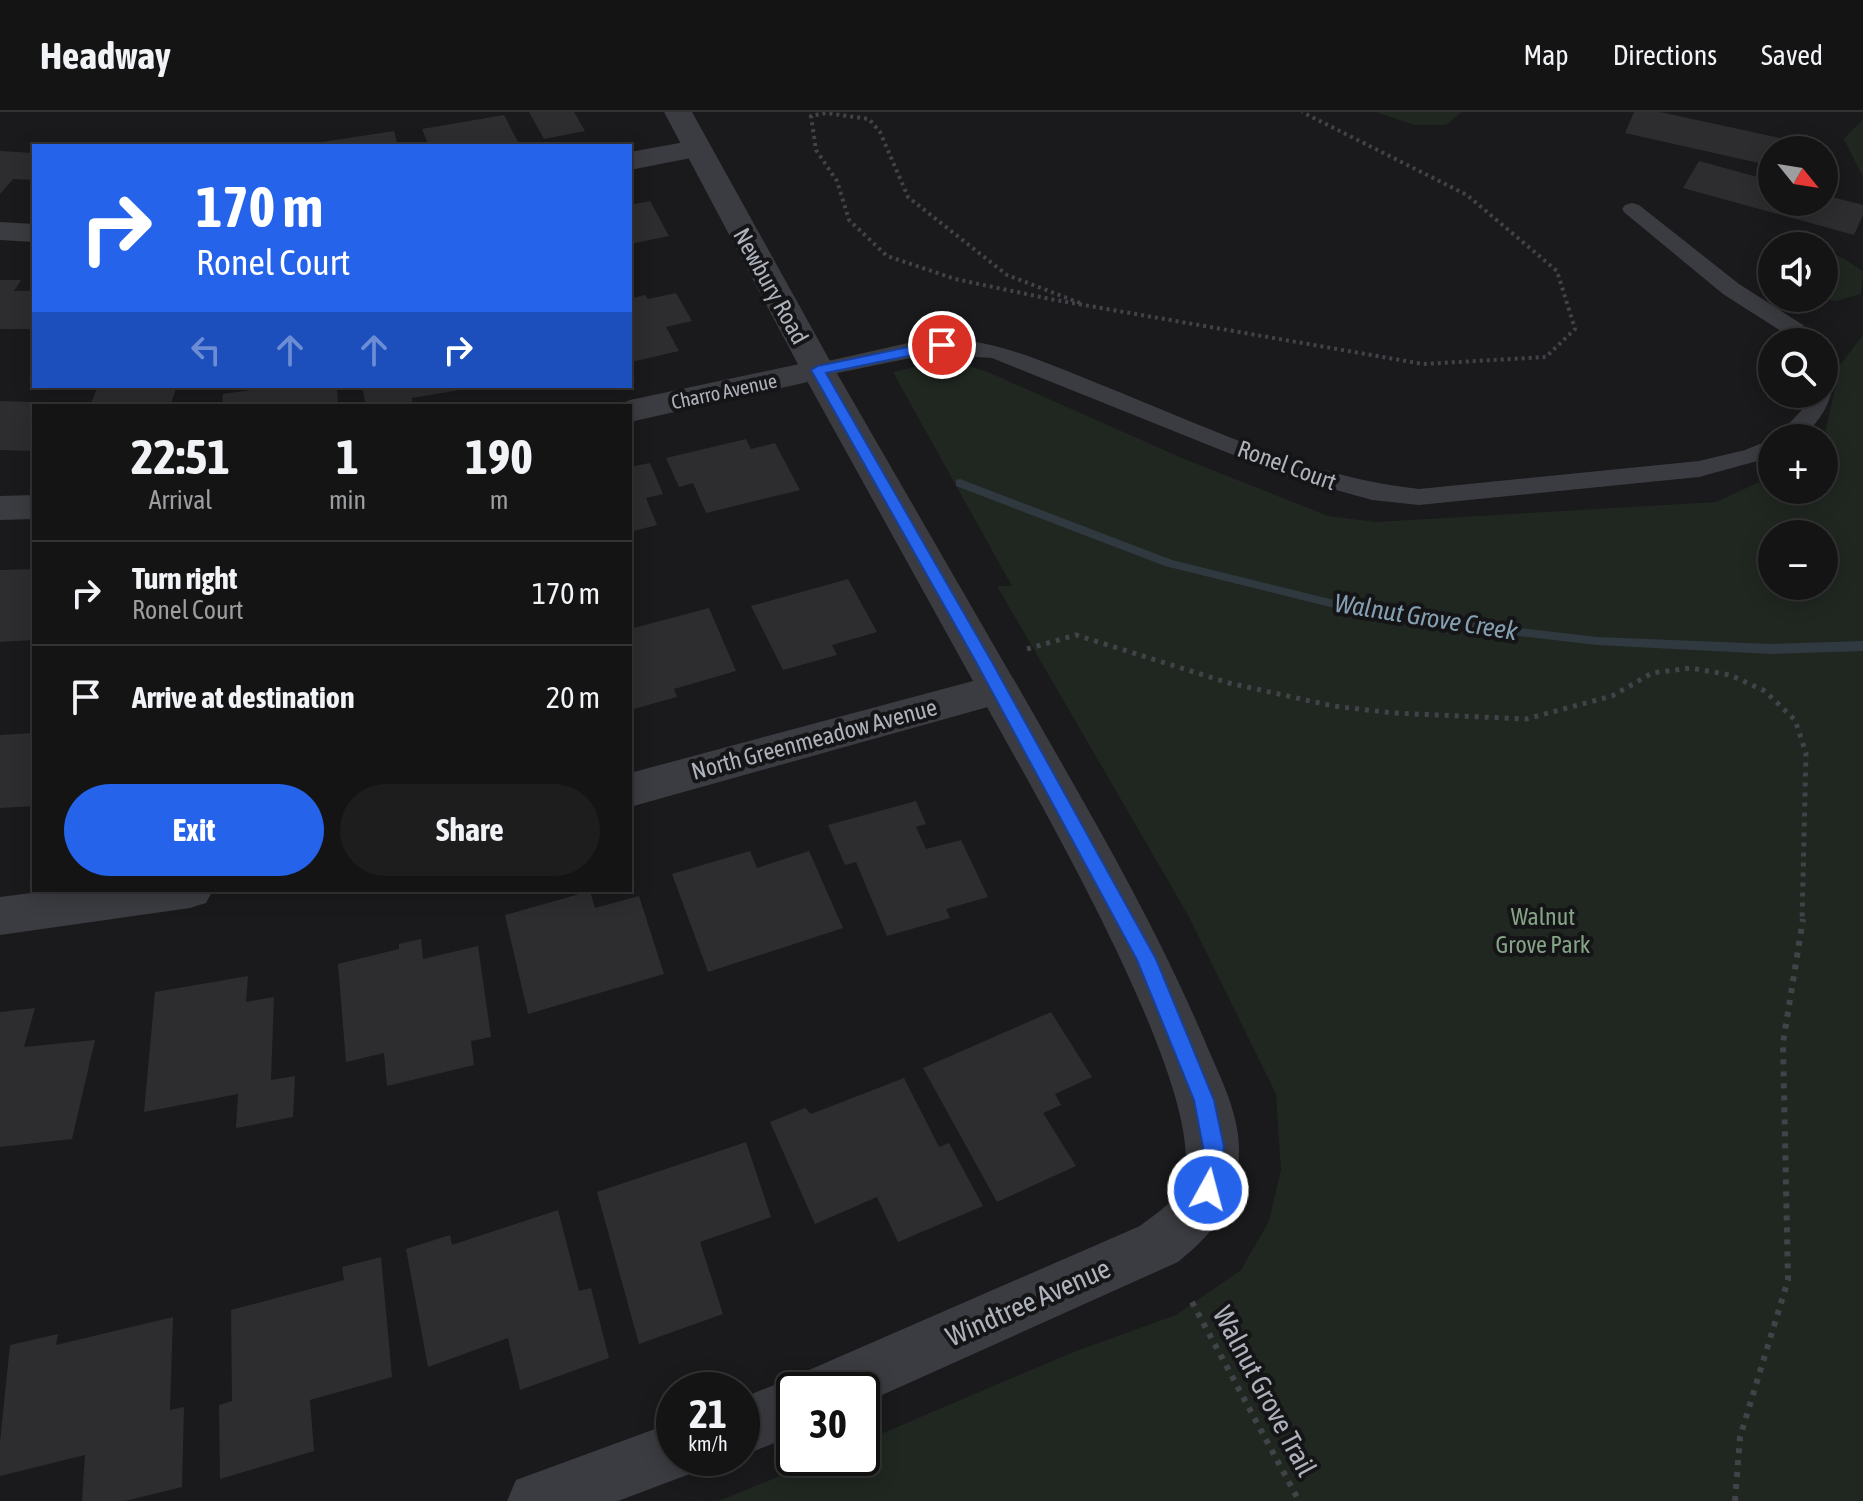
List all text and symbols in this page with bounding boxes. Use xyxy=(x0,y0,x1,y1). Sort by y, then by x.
text: Headway xyxy=(40,34,171,77)
text: Map xyxy=(1524,39,1569,71)
text: Directions xyxy=(1613,39,1717,71)
text: Saved xyxy=(1761,39,1823,71)
north arrow xyxy=(1758,136,1838,216)
map controls xyxy=(1758,136,1838,600)
text: 170 m xyxy=(196,175,323,239)
icon: right xyxy=(64,176,168,280)
street label: Newbury Road xyxy=(728,223,814,349)
button: sound xyxy=(1758,232,1838,312)
text: Ronel Court xyxy=(196,241,350,283)
pin xyxy=(908,311,976,379)
icon: arrive xyxy=(920,323,964,367)
icon: left xyxy=(184,328,228,372)
icon: ahead xyxy=(268,328,312,372)
icon: ahead xyxy=(352,328,396,372)
icon: right xyxy=(436,328,480,372)
button: search xyxy=(1758,328,1838,408)
street label: Charro Avenue xyxy=(669,369,779,413)
button: + xyxy=(1758,424,1838,504)
text: 22:51 xyxy=(131,429,230,484)
text: 1 xyxy=(336,429,359,484)
text: 190 xyxy=(465,429,533,484)
street label: Ronel Court xyxy=(1234,435,1340,495)
text: Arrival xyxy=(149,485,212,515)
text: min xyxy=(329,485,366,515)
text: m xyxy=(490,485,508,515)
button: − xyxy=(1758,520,1838,600)
text: Turn right xyxy=(132,561,238,595)
icon: right xyxy=(64,571,108,615)
text: 170 m xyxy=(532,576,600,610)
water label: Walnut Grove Creek xyxy=(1332,588,1520,646)
text: Ronel Court xyxy=(132,595,243,625)
icon: arrive xyxy=(64,675,108,719)
text: Arrive at destination xyxy=(132,680,354,714)
text: 20 m xyxy=(546,680,600,714)
street label: North Greenmeadow Avenue xyxy=(688,693,940,785)
button: Exit xyxy=(64,784,324,876)
button: Share xyxy=(340,784,600,876)
park label: Walnut Grove Park xyxy=(1496,903,1591,958)
position arrow xyxy=(1166,1148,1250,1232)
street label: Windtree Avenue xyxy=(941,1251,1115,1353)
street label: Walnut Grove Trail xyxy=(1207,1301,1323,1482)
speed limit sign: 30 xyxy=(776,1372,880,1476)
text: 21 xyxy=(689,1391,727,1436)
text: km/h xyxy=(688,1432,728,1455)

